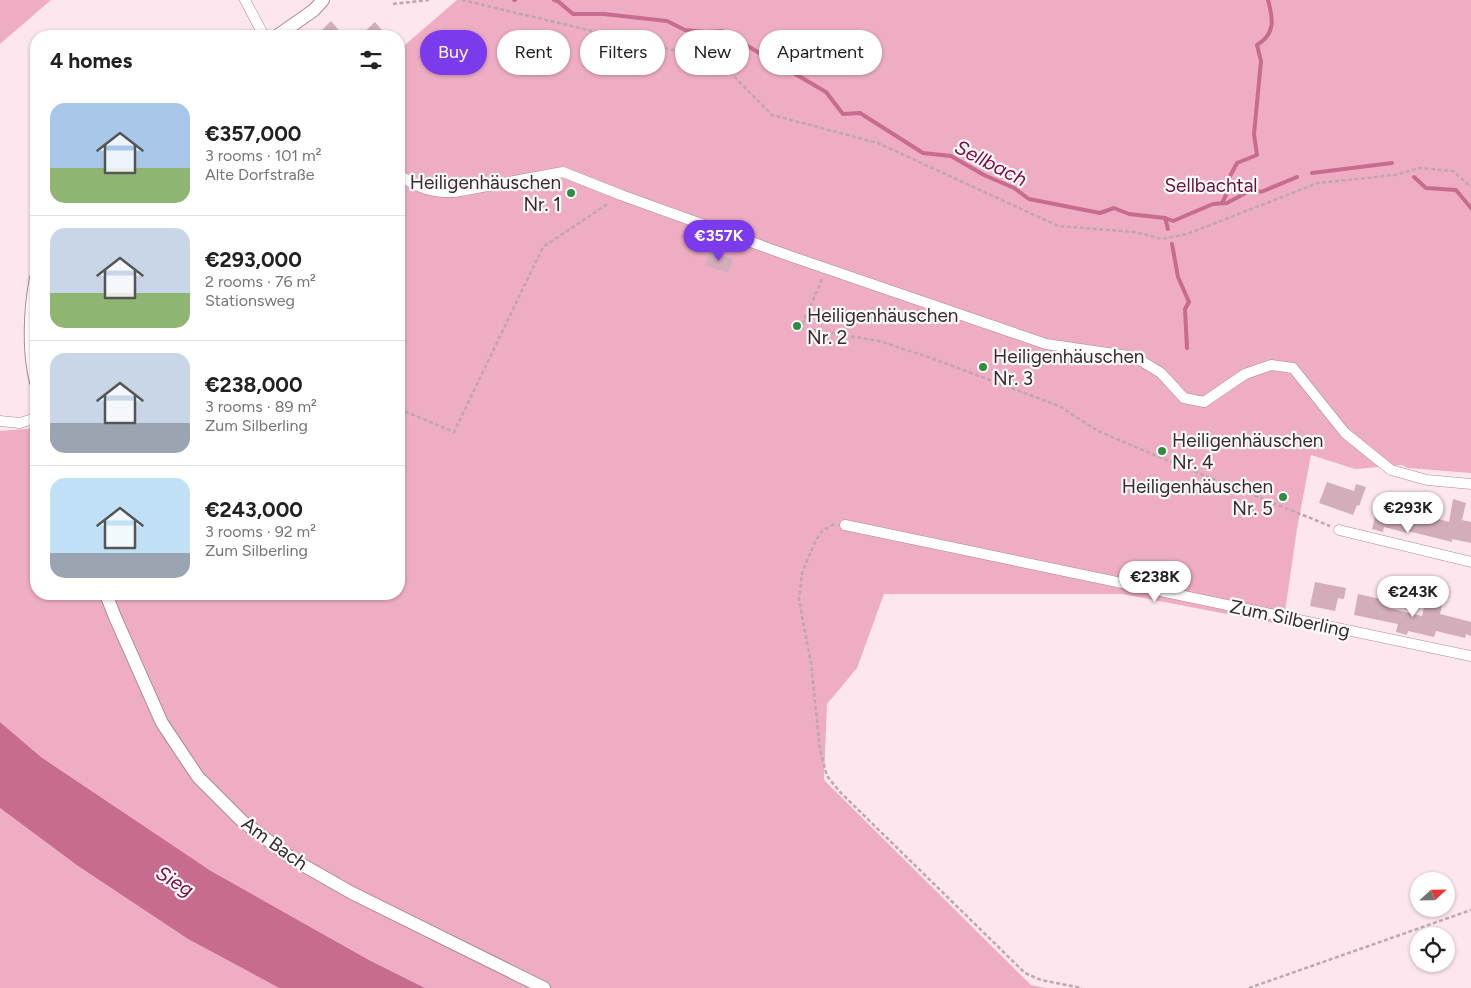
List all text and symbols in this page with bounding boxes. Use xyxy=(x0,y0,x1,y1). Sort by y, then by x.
chip: Buy xyxy=(420,30,487,75)
chip: Rent xyxy=(497,30,570,75)
chip: Filters xyxy=(580,30,665,75)
chip: New xyxy=(675,30,749,75)
chip: Apartment xyxy=(759,30,882,75)
icon: filters xyxy=(357,46,385,74)
text: 4 homes xyxy=(50,48,132,73)
text: €357,000 xyxy=(205,121,301,146)
icon: home xyxy=(90,123,150,183)
water label: Sellbach xyxy=(951,135,1031,191)
text: 3 rooms · 101 m² xyxy=(205,146,321,165)
text: Alte Dorfstraße xyxy=(205,165,314,184)
place label: Heiligenhäuschen Nr. 1 xyxy=(410,171,561,216)
park label: Sellbachtal xyxy=(1164,174,1258,197)
marker: Heiligenhäuschen Nr. 1 xyxy=(565,187,577,199)
pin: €357K xyxy=(684,220,754,262)
text: €357K xyxy=(695,226,743,245)
text: €293,000 xyxy=(205,247,302,272)
icon: home xyxy=(90,248,150,308)
text: 2 rooms · 76 m² xyxy=(205,272,316,291)
text: Stationsweg xyxy=(205,291,295,310)
place label: Heiligenhäuschen Nr. 2 xyxy=(807,304,958,349)
marker: Heiligenhäuschen Nr. 2 xyxy=(791,320,803,332)
place label: Heiligenhäuschen Nr. 3 xyxy=(993,345,1144,390)
marker: Heiligenhäuschen Nr. 3 xyxy=(977,361,989,373)
text: €238,000 xyxy=(205,372,303,397)
icon: home xyxy=(90,373,150,433)
text: 3 rooms · 89 m² xyxy=(205,397,317,416)
text: Zum Silberling xyxy=(205,416,308,435)
place label: Heiligenhäuschen Nr. 4 xyxy=(1172,429,1323,474)
marker: Heiligenhäuschen Nr. 4 xyxy=(1156,445,1168,457)
place label: Heiligenhäuschen Nr. 5 xyxy=(1122,475,1273,520)
marker: Heiligenhäuschen Nr. 5 xyxy=(1277,491,1289,503)
pin: €293K xyxy=(1373,492,1443,534)
text: €243,000 xyxy=(205,497,303,522)
icon: home xyxy=(90,498,150,558)
text: €293K xyxy=(1383,498,1433,517)
text: 3 rooms · 92 m² xyxy=(205,522,316,541)
text: Zum Silberling xyxy=(205,541,308,560)
pin: €238K xyxy=(1120,560,1190,603)
text: €238K xyxy=(1130,567,1180,586)
pin: €243K xyxy=(1378,576,1448,618)
text: €243K xyxy=(1388,582,1438,601)
street label: Zum Silberling xyxy=(1228,595,1352,642)
street label: Am Bach xyxy=(237,812,312,875)
water label: Sieg xyxy=(152,861,198,902)
north arrow xyxy=(1410,872,1455,918)
map controls xyxy=(1410,872,1455,972)
button: locate xyxy=(1410,927,1455,972)

